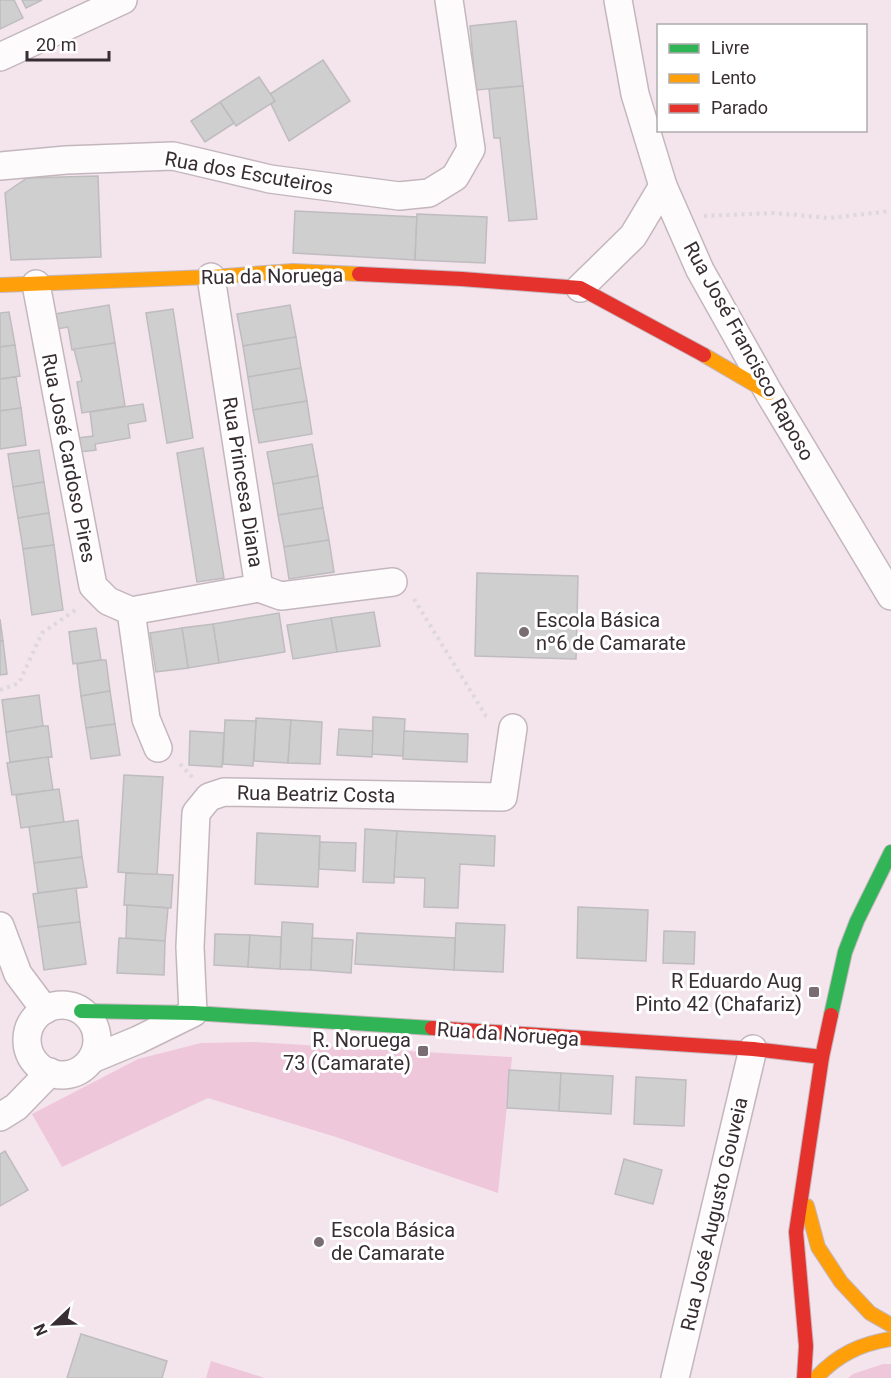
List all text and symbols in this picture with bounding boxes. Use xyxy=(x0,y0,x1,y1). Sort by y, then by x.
scale bar xyxy=(27,24,110,62)
legend xyxy=(657,24,867,132)
text: 20 m xyxy=(36,34,76,55)
text: Livre xyxy=(711,37,749,58)
text: Lento xyxy=(711,67,756,88)
text: Parado xyxy=(711,97,768,118)
street label: Rua dos Escuteiros xyxy=(163,146,335,200)
street label: Rua José Francisco Raposo xyxy=(679,237,819,465)
street label: Rua da Noruega xyxy=(201,263,343,289)
street label: Rua José Cardoso Pires xyxy=(37,351,101,565)
street label: Rua Princesa Diana xyxy=(218,395,268,569)
place label: Escola Básica nº6 de Camarate xyxy=(536,608,686,655)
marker: Escola Básica nº6 de Camarate xyxy=(517,625,531,639)
street label: Rua Beatriz Costa xyxy=(237,781,395,807)
place label: R Eduardo Aug Pinto 42 (Chafariz) xyxy=(635,969,802,1016)
marker: R Eduardo Aug Pinto 42 (Chafariz) xyxy=(807,985,821,999)
street label: Rua da Noruega xyxy=(436,1017,580,1051)
place label: R. Noruega 73 (Camarate) xyxy=(283,1028,411,1075)
marker: R. Noruega 73 (Camarate) xyxy=(416,1044,430,1058)
street label: Rua José Augusto Gouveia xyxy=(675,1095,753,1333)
place label: Escola Básica de Camarate xyxy=(331,1218,455,1265)
marker: Escola Básica de Camarate xyxy=(312,1235,326,1249)
north arrow xyxy=(24,1294,84,1354)
text: N xyxy=(30,1321,52,1339)

